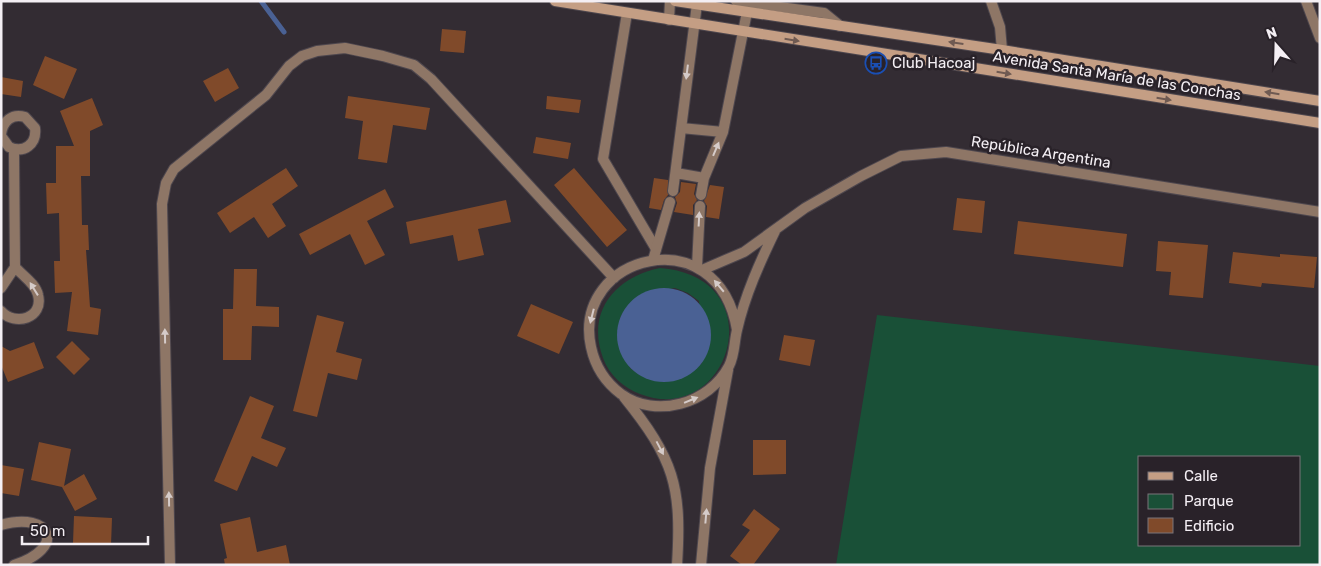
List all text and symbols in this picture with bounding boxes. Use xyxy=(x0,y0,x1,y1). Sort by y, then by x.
north arrow xyxy=(1251,20,1301,70)
text: N xyxy=(1264,24,1279,43)
one-way arrow xyxy=(784,36,800,44)
one-way arrow xyxy=(947,39,963,47)
street label: Avenida Santa María de las Conchas xyxy=(992,47,1243,105)
bus stop icon: Club Hacoaj xyxy=(864,51,888,75)
place label: Club Hacoaj xyxy=(892,54,975,72)
one-way arrow xyxy=(683,64,691,80)
one-way arrow xyxy=(996,70,1012,78)
one-way arrow xyxy=(1263,89,1279,97)
one-way arrow xyxy=(1157,95,1173,103)
street label: República Argentina xyxy=(970,132,1112,172)
one-way arrow xyxy=(713,142,721,156)
one-way arrow xyxy=(696,211,704,227)
one-way arrow xyxy=(714,280,725,293)
one-way arrow xyxy=(29,282,38,296)
one-way arrow xyxy=(588,308,596,324)
one-way arrow xyxy=(161,328,169,344)
one-way arrow xyxy=(684,396,699,404)
one-way arrow xyxy=(656,440,664,455)
legend xyxy=(1138,456,1301,546)
text: Calle xyxy=(1184,467,1218,485)
one-way arrow xyxy=(164,490,172,506)
text: Parque xyxy=(1184,492,1234,510)
one-way arrow xyxy=(702,508,710,524)
scale bar xyxy=(22,514,149,546)
text: Edificio xyxy=(1184,517,1234,535)
text: 50 m xyxy=(30,522,65,540)

